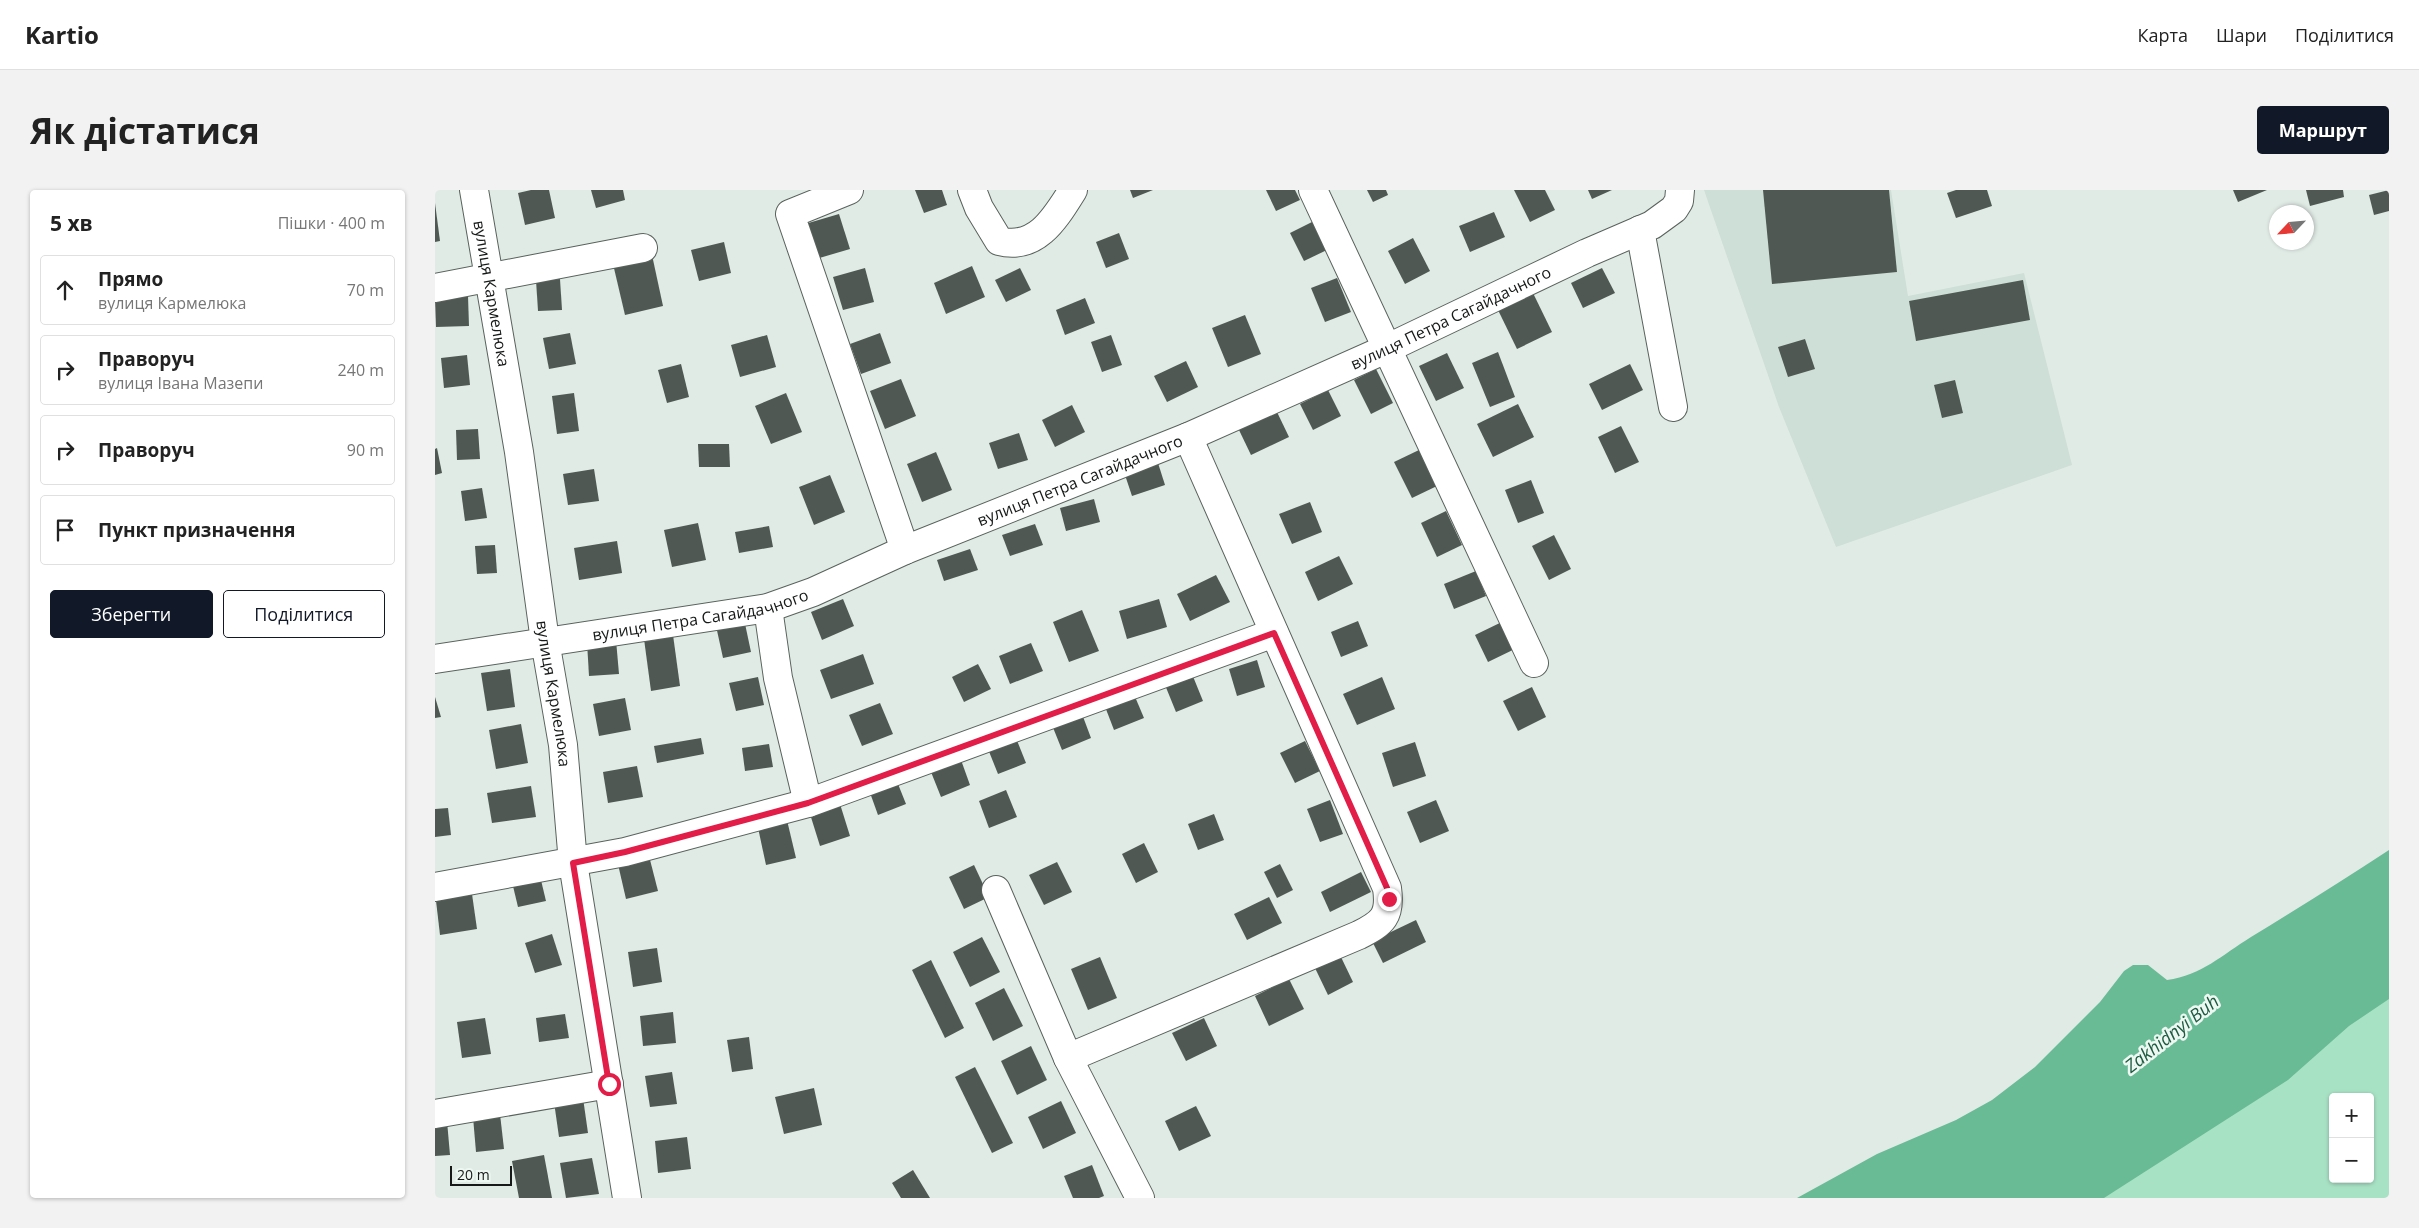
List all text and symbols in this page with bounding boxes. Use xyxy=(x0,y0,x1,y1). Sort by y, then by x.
text: Kartio xyxy=(25,18,99,51)
text: Карта xyxy=(2137,23,2188,47)
text: Шари xyxy=(2216,23,2267,47)
text: Поділитися xyxy=(2295,23,2394,47)
button: Маршрут xyxy=(2257,106,2389,154)
text: Як дістатися xyxy=(30,107,260,154)
north arrow xyxy=(2269,205,2314,250)
text: 5 хв xyxy=(50,209,93,237)
text: Пішки · 400 m xyxy=(278,212,385,234)
street label: вулиця Кармелюка xyxy=(468,219,515,368)
street label: вулиця Петра Сагайдачного xyxy=(1347,261,1555,374)
text: Прямо xyxy=(98,266,163,292)
icon: ahead xyxy=(51,276,79,304)
text: 70 m xyxy=(347,279,384,301)
text: вулиця Кармелюка xyxy=(98,292,246,314)
text: Праворуч xyxy=(98,346,195,372)
icon: right xyxy=(51,356,79,384)
text: 240 m xyxy=(338,359,384,381)
text: вулиця Івана Мазепи xyxy=(98,372,263,394)
street label: вулиця Петра Сагайдачного xyxy=(974,429,1186,531)
icon: right xyxy=(51,436,79,464)
text: Праворуч xyxy=(98,437,195,463)
text: 90 m xyxy=(347,439,384,461)
icon: arrive xyxy=(51,516,79,544)
text: Пункт призначення xyxy=(98,517,296,543)
street label: вулиця Петра Сагайдачного xyxy=(591,584,811,646)
button: Зберегти xyxy=(50,590,213,638)
button: Поділитися xyxy=(223,590,385,638)
street label: вулиця Кармелюка xyxy=(531,619,576,768)
route end xyxy=(1378,888,1401,911)
water label: Zakhidnyi Buh xyxy=(2119,989,2223,1078)
route start xyxy=(598,1073,621,1096)
map controls xyxy=(2329,1093,2374,1183)
button: + xyxy=(2329,1093,2374,1138)
button: − xyxy=(2329,1138,2374,1183)
scale bar xyxy=(450,1163,513,1186)
text: 20 m xyxy=(457,1165,490,1184)

